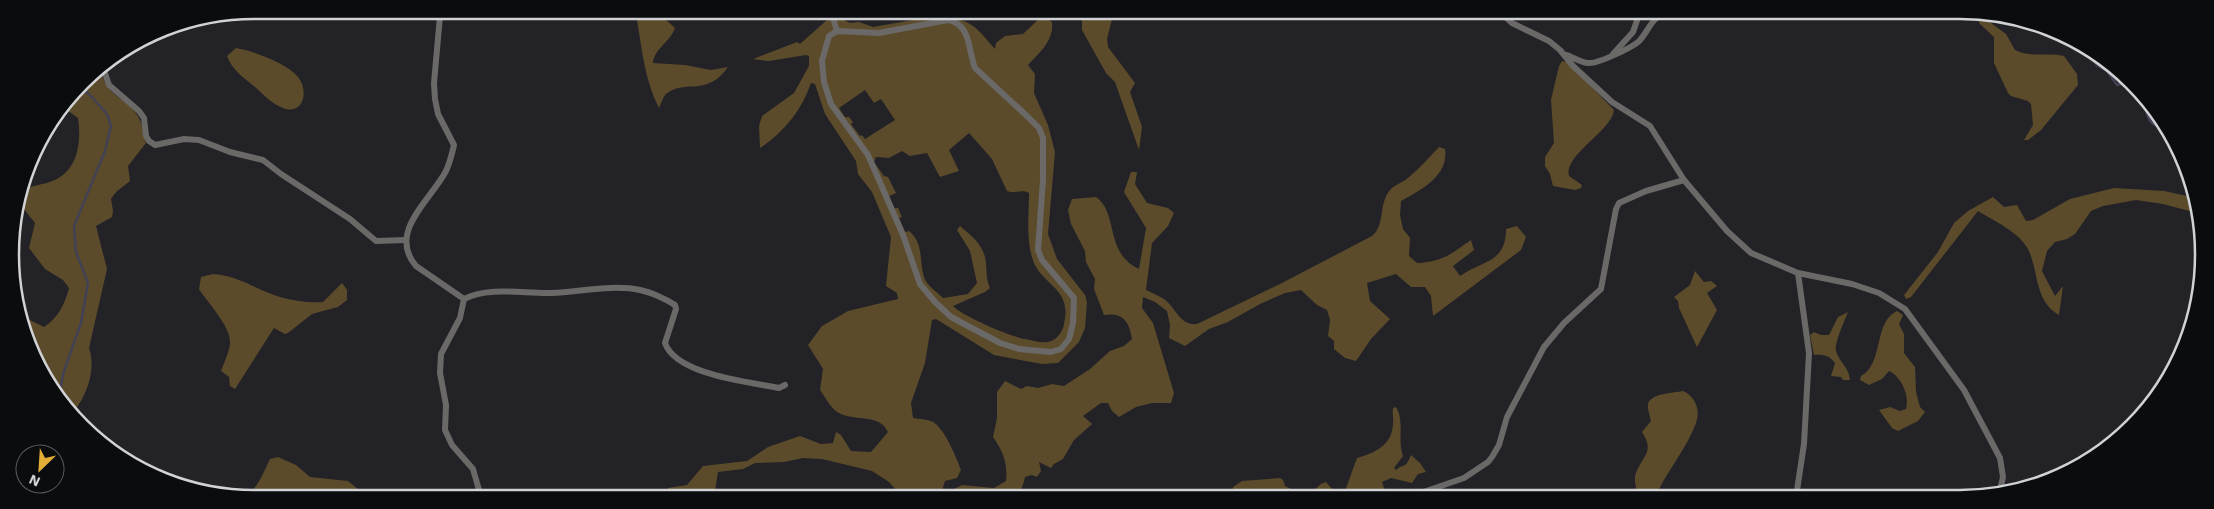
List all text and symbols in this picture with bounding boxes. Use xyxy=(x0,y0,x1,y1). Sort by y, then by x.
north arrow xyxy=(15,444,65,494)
text: N xyxy=(26,471,43,490)

